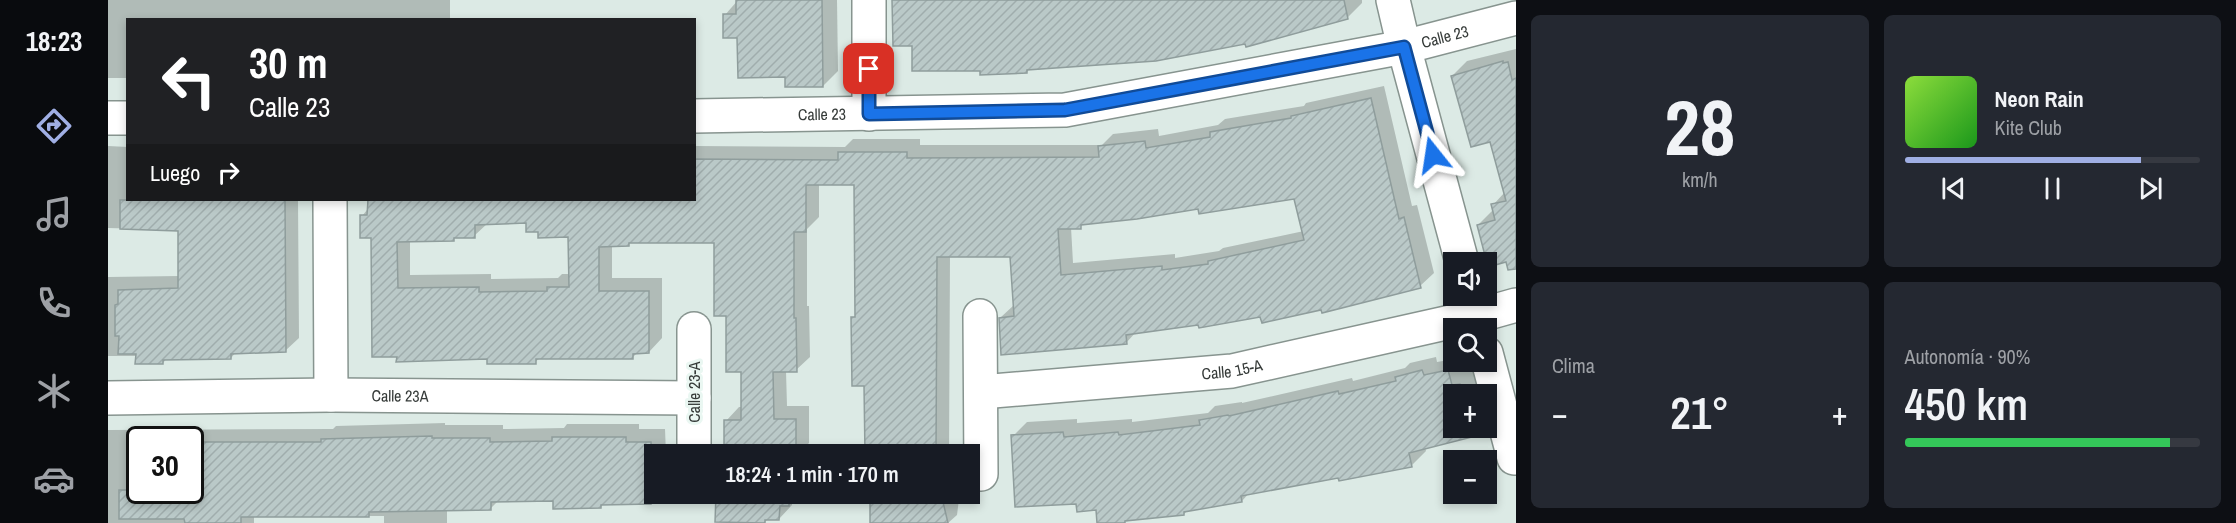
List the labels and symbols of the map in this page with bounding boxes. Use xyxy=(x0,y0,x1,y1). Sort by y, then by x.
street label: Calle 23 xyxy=(1419,20,1471,53)
pin xyxy=(843,43,894,94)
street label: Calle 23 xyxy=(798,103,846,125)
position arrow xyxy=(1401,123,1465,187)
street label: Calle 15-A xyxy=(1201,353,1265,385)
street label: Calle 23-A xyxy=(683,361,705,423)
street label: Calle 23A xyxy=(371,384,429,407)
speed limit sign: 30 xyxy=(126,426,204,504)

